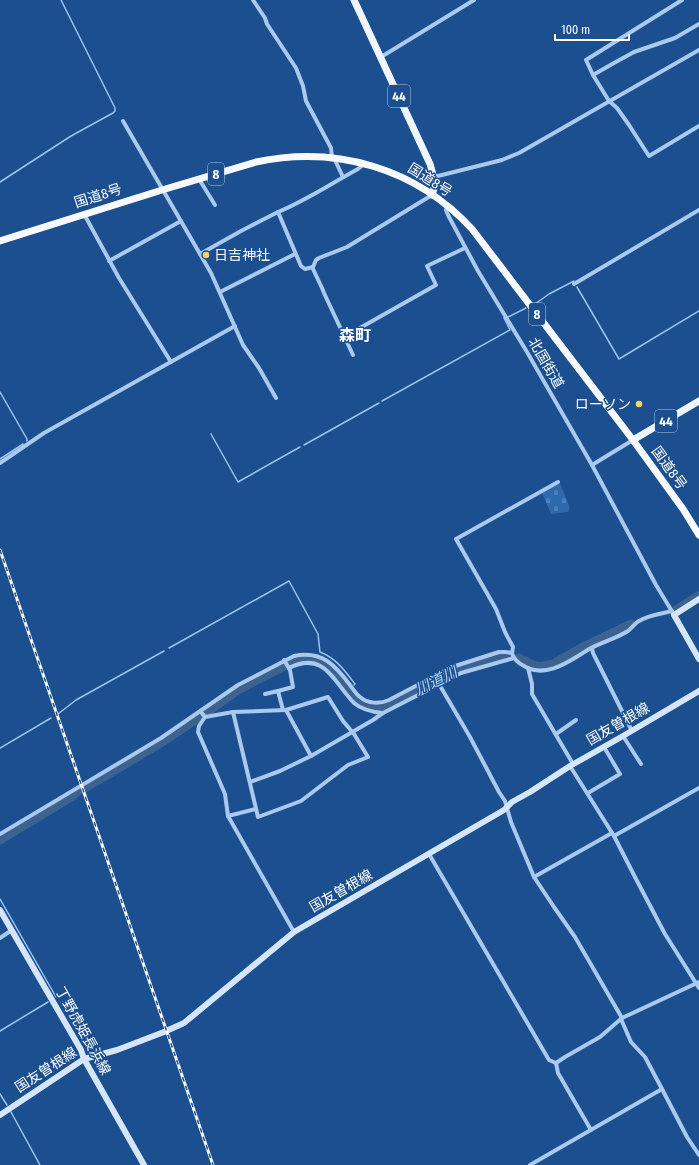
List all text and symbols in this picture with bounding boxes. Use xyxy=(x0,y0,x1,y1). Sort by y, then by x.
scale bar xyxy=(555,16,629,42)
text: 100 m xyxy=(561,23,590,37)
road number: 44 xyxy=(388,85,410,107)
street label: 国道8号 xyxy=(405,160,455,200)
road number: 8 xyxy=(208,163,224,185)
street label: 国道8号 xyxy=(72,180,124,212)
place label: 日吉神社 xyxy=(214,247,270,264)
marker: 日吉神社 xyxy=(201,250,211,260)
road number: 8 xyxy=(529,303,545,325)
district label: 森町 xyxy=(339,326,371,345)
street label: 北国街道 xyxy=(525,335,567,391)
place label: ローソン xyxy=(575,396,631,413)
marker: ローソン xyxy=(634,399,644,409)
road number: 44 xyxy=(655,410,677,432)
street label: 国道8号 xyxy=(648,443,690,493)
water label: 川道川 xyxy=(412,662,462,699)
street label: 国友曽根線 xyxy=(583,699,653,749)
street label: 国友曽根線 xyxy=(306,866,376,916)
street label: 丁野虎姫長浜線 xyxy=(52,984,114,1078)
street label: 国友曽根線 xyxy=(12,1044,80,1096)

